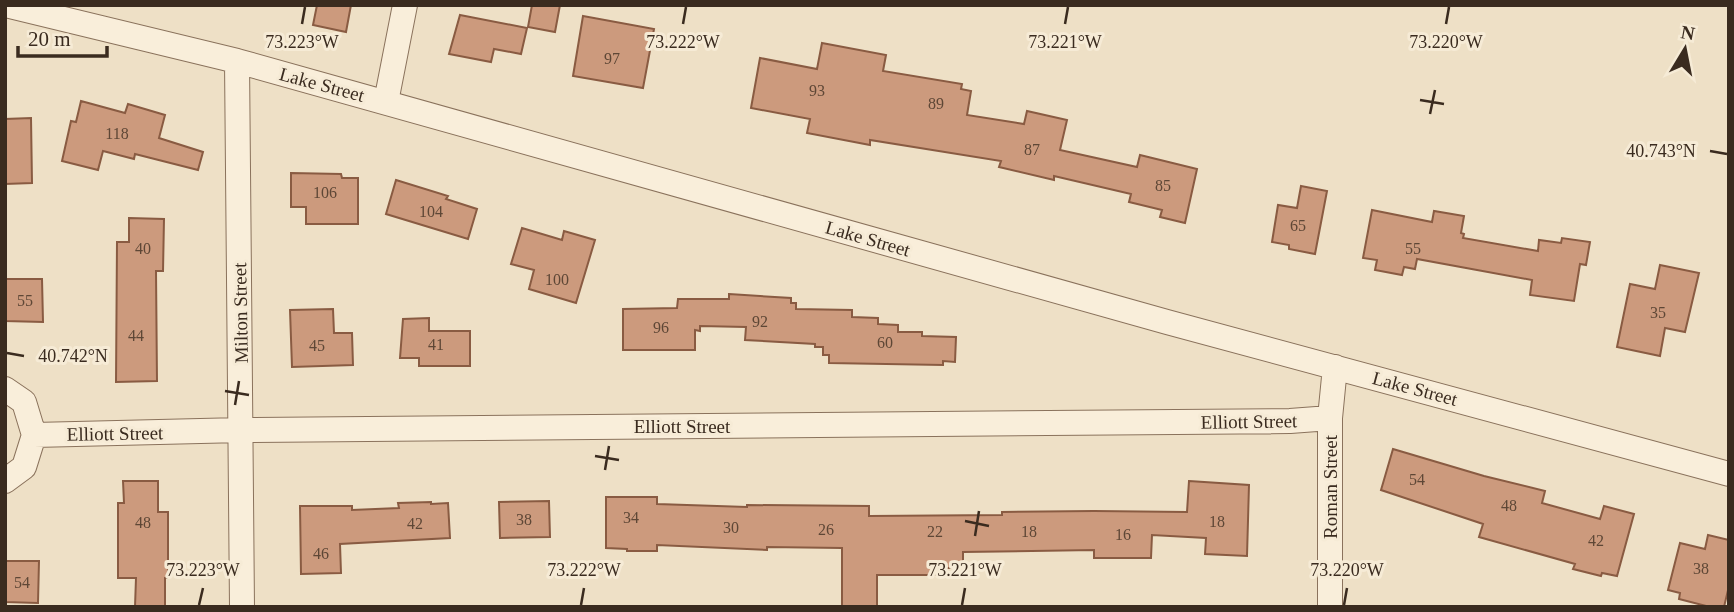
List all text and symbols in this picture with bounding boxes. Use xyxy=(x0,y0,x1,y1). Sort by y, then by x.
scale bar xyxy=(18,14,107,58)
north arrow xyxy=(1650,14,1720,84)
text: N xyxy=(1679,21,1697,44)
text: 20 m xyxy=(28,27,71,51)
text: 73.223°W xyxy=(265,32,339,52)
text: 73.222°W xyxy=(646,32,720,52)
text: 73.221°W xyxy=(1028,32,1102,52)
text: 73.220°W xyxy=(1409,32,1483,52)
house number: 97 xyxy=(604,50,620,67)
street label: Lake Street xyxy=(277,63,367,106)
house number: 93 xyxy=(809,82,825,99)
house number: 89 xyxy=(928,95,944,112)
house number: 118 xyxy=(105,125,129,142)
house number: 87 xyxy=(1024,141,1040,158)
text: 40.743°N xyxy=(1626,141,1696,161)
house number: 85 xyxy=(1155,177,1171,194)
house number: 106 xyxy=(313,184,337,201)
house number: 104 xyxy=(419,203,443,220)
street label: Lake Street xyxy=(823,216,913,261)
house number: 65 xyxy=(1290,217,1306,234)
house number: 40 xyxy=(135,240,151,257)
house number: 55 xyxy=(1405,240,1421,257)
street label: Milton Street xyxy=(229,262,252,364)
house number: 100 xyxy=(545,271,569,288)
house number: 55 xyxy=(17,292,33,309)
house number: 35 xyxy=(1650,304,1666,321)
house number: 92 xyxy=(752,313,768,330)
house number: 96 xyxy=(653,319,669,336)
house number: 44 xyxy=(128,327,144,344)
house number: 60 xyxy=(877,334,893,351)
house number: 41 xyxy=(428,336,444,353)
house number: 45 xyxy=(309,337,325,354)
text: 40.742°N xyxy=(38,346,108,366)
street label: Lake Street xyxy=(1370,367,1460,410)
street label: Elliott Street xyxy=(1201,410,1298,433)
street label: Elliott Street xyxy=(634,416,731,437)
street label: Elliott Street xyxy=(67,422,164,445)
street label: Roman Street xyxy=(1320,434,1341,539)
house number: 54 xyxy=(1409,471,1425,488)
house number: 48 xyxy=(1501,497,1517,514)
house number: 34 xyxy=(623,509,639,526)
house number: 38 xyxy=(516,511,532,528)
house number: 18 xyxy=(1209,513,1225,530)
house number: 48 xyxy=(135,514,151,531)
house number: 42 xyxy=(407,515,423,532)
house number: 30 xyxy=(723,519,739,536)
house number: 26 xyxy=(818,521,834,538)
house number: 22 xyxy=(927,523,943,540)
house number: 18 xyxy=(1021,523,1037,540)
house number: 16 xyxy=(1115,526,1131,543)
house number: 42 xyxy=(1588,532,1604,549)
house number: 46 xyxy=(313,545,329,562)
text: 73.223°W xyxy=(166,560,240,580)
text: 73.222°W xyxy=(547,560,621,580)
text: 73.221°W xyxy=(928,560,1002,580)
text: 73.220°W xyxy=(1310,560,1384,580)
house number: 38 xyxy=(1693,560,1709,577)
house number: 54 xyxy=(14,574,30,591)

